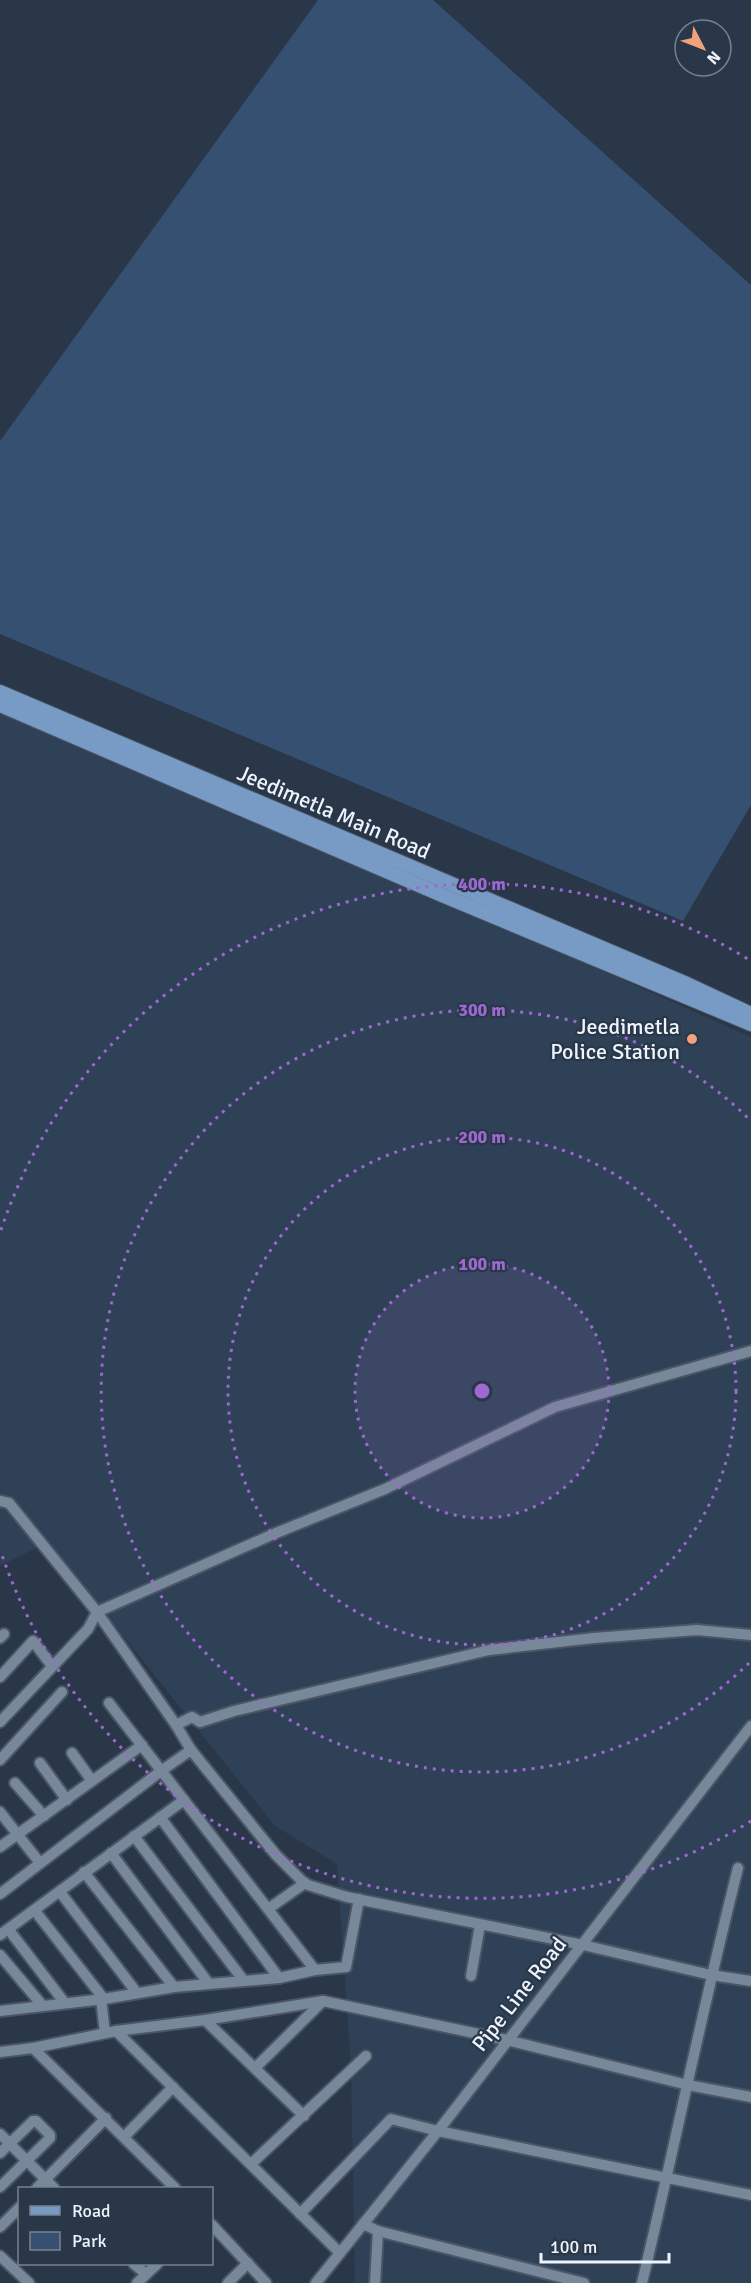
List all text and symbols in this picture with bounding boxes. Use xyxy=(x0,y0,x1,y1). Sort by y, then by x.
north arrow xyxy=(673,18,733,78)
text: N xyxy=(702,47,725,68)
street label: Jeedimetla Main Road xyxy=(233,759,435,865)
text: 400 m xyxy=(458,873,506,895)
text: 300 m xyxy=(458,999,506,1021)
place label: Jeedimetla Police Station xyxy=(550,1013,680,1065)
marker: Jeedimetla Police Station xyxy=(685,1032,699,1046)
text: 200 m xyxy=(458,1126,506,1148)
text: 100 m xyxy=(458,1253,506,1275)
centre of rings xyxy=(472,1381,492,1401)
street label: Pipe Line Road xyxy=(466,1931,572,2057)
legend xyxy=(18,2187,213,2265)
text: Road xyxy=(72,2200,111,2222)
scale bar xyxy=(541,2226,668,2264)
text: Park xyxy=(72,2230,107,2252)
text: 100 m xyxy=(550,2236,597,2258)

